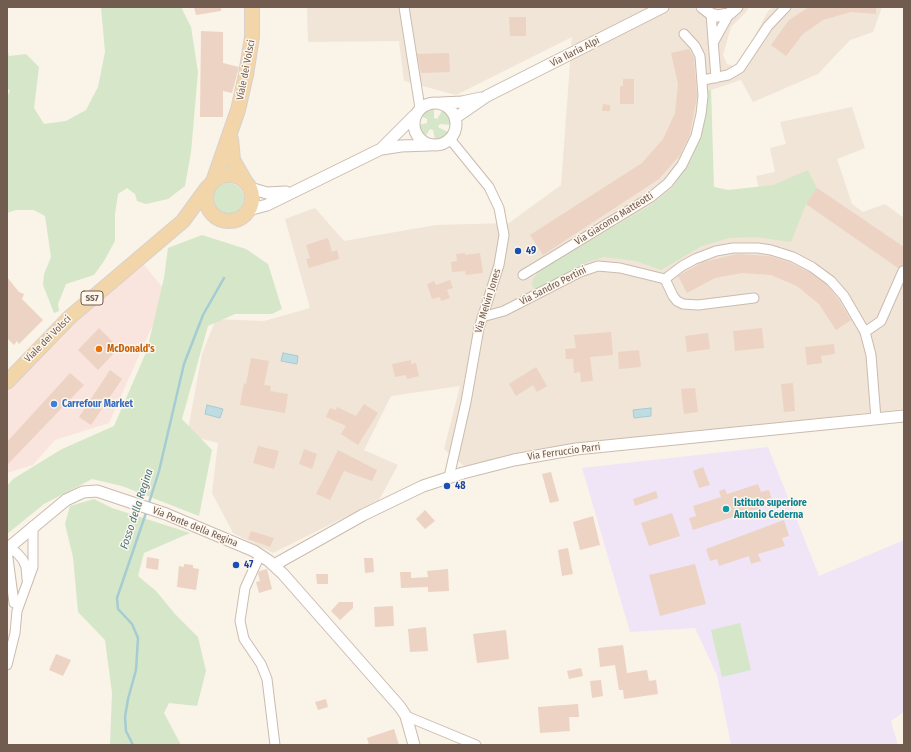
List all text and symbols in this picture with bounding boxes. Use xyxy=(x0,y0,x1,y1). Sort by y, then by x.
street label: Via Ilaria Alpi xyxy=(548,34,602,70)
street label: Viale dei Volsci xyxy=(234,39,258,101)
street label: Via Giacomo Matteotti xyxy=(573,190,655,248)
place label: 49 xyxy=(526,245,536,257)
marker: 49 xyxy=(513,246,523,256)
street label: Via Sandro Pertini xyxy=(518,264,588,308)
street label: Via Melvin Jones xyxy=(473,267,503,335)
road number: SS7 xyxy=(81,291,103,305)
street label: Viale dei Volsci xyxy=(22,313,74,365)
place label: McDonald's xyxy=(107,343,155,355)
marker: McDonald's xyxy=(94,344,104,354)
place label: Carrefour Market xyxy=(62,398,133,410)
marker: Carrefour Market xyxy=(49,399,59,409)
street label: Via Ferruccio Parri xyxy=(527,441,601,463)
water label: Fosso della Regina xyxy=(118,467,156,551)
place label: 48 xyxy=(455,480,465,492)
marker: 48 xyxy=(442,481,452,491)
place label: Istituto superiore Antonio Cederna xyxy=(734,497,807,520)
street label: Via Ponte della Regina xyxy=(151,504,239,550)
marker: Istituto superiore Antonio Cederna xyxy=(721,504,731,514)
place label: 47 xyxy=(244,559,253,571)
marker: 47 xyxy=(231,560,241,570)

